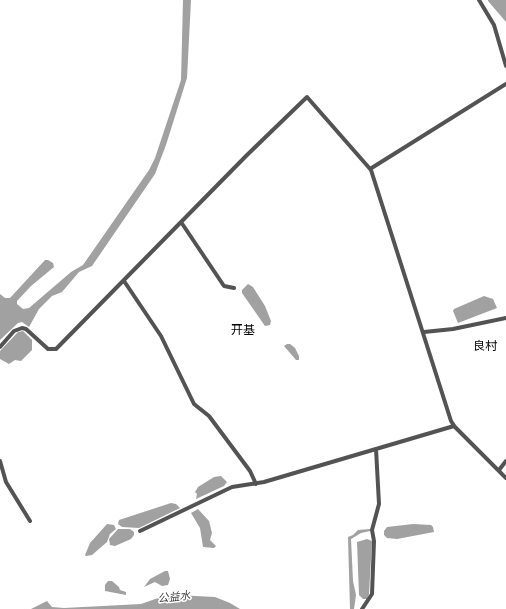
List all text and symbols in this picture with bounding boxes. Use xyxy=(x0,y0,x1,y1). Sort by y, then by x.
district label: 开基 xyxy=(231,323,255,337)
district label: 良村 xyxy=(473,339,497,353)
water label: 公益水 xyxy=(157,589,191,605)

